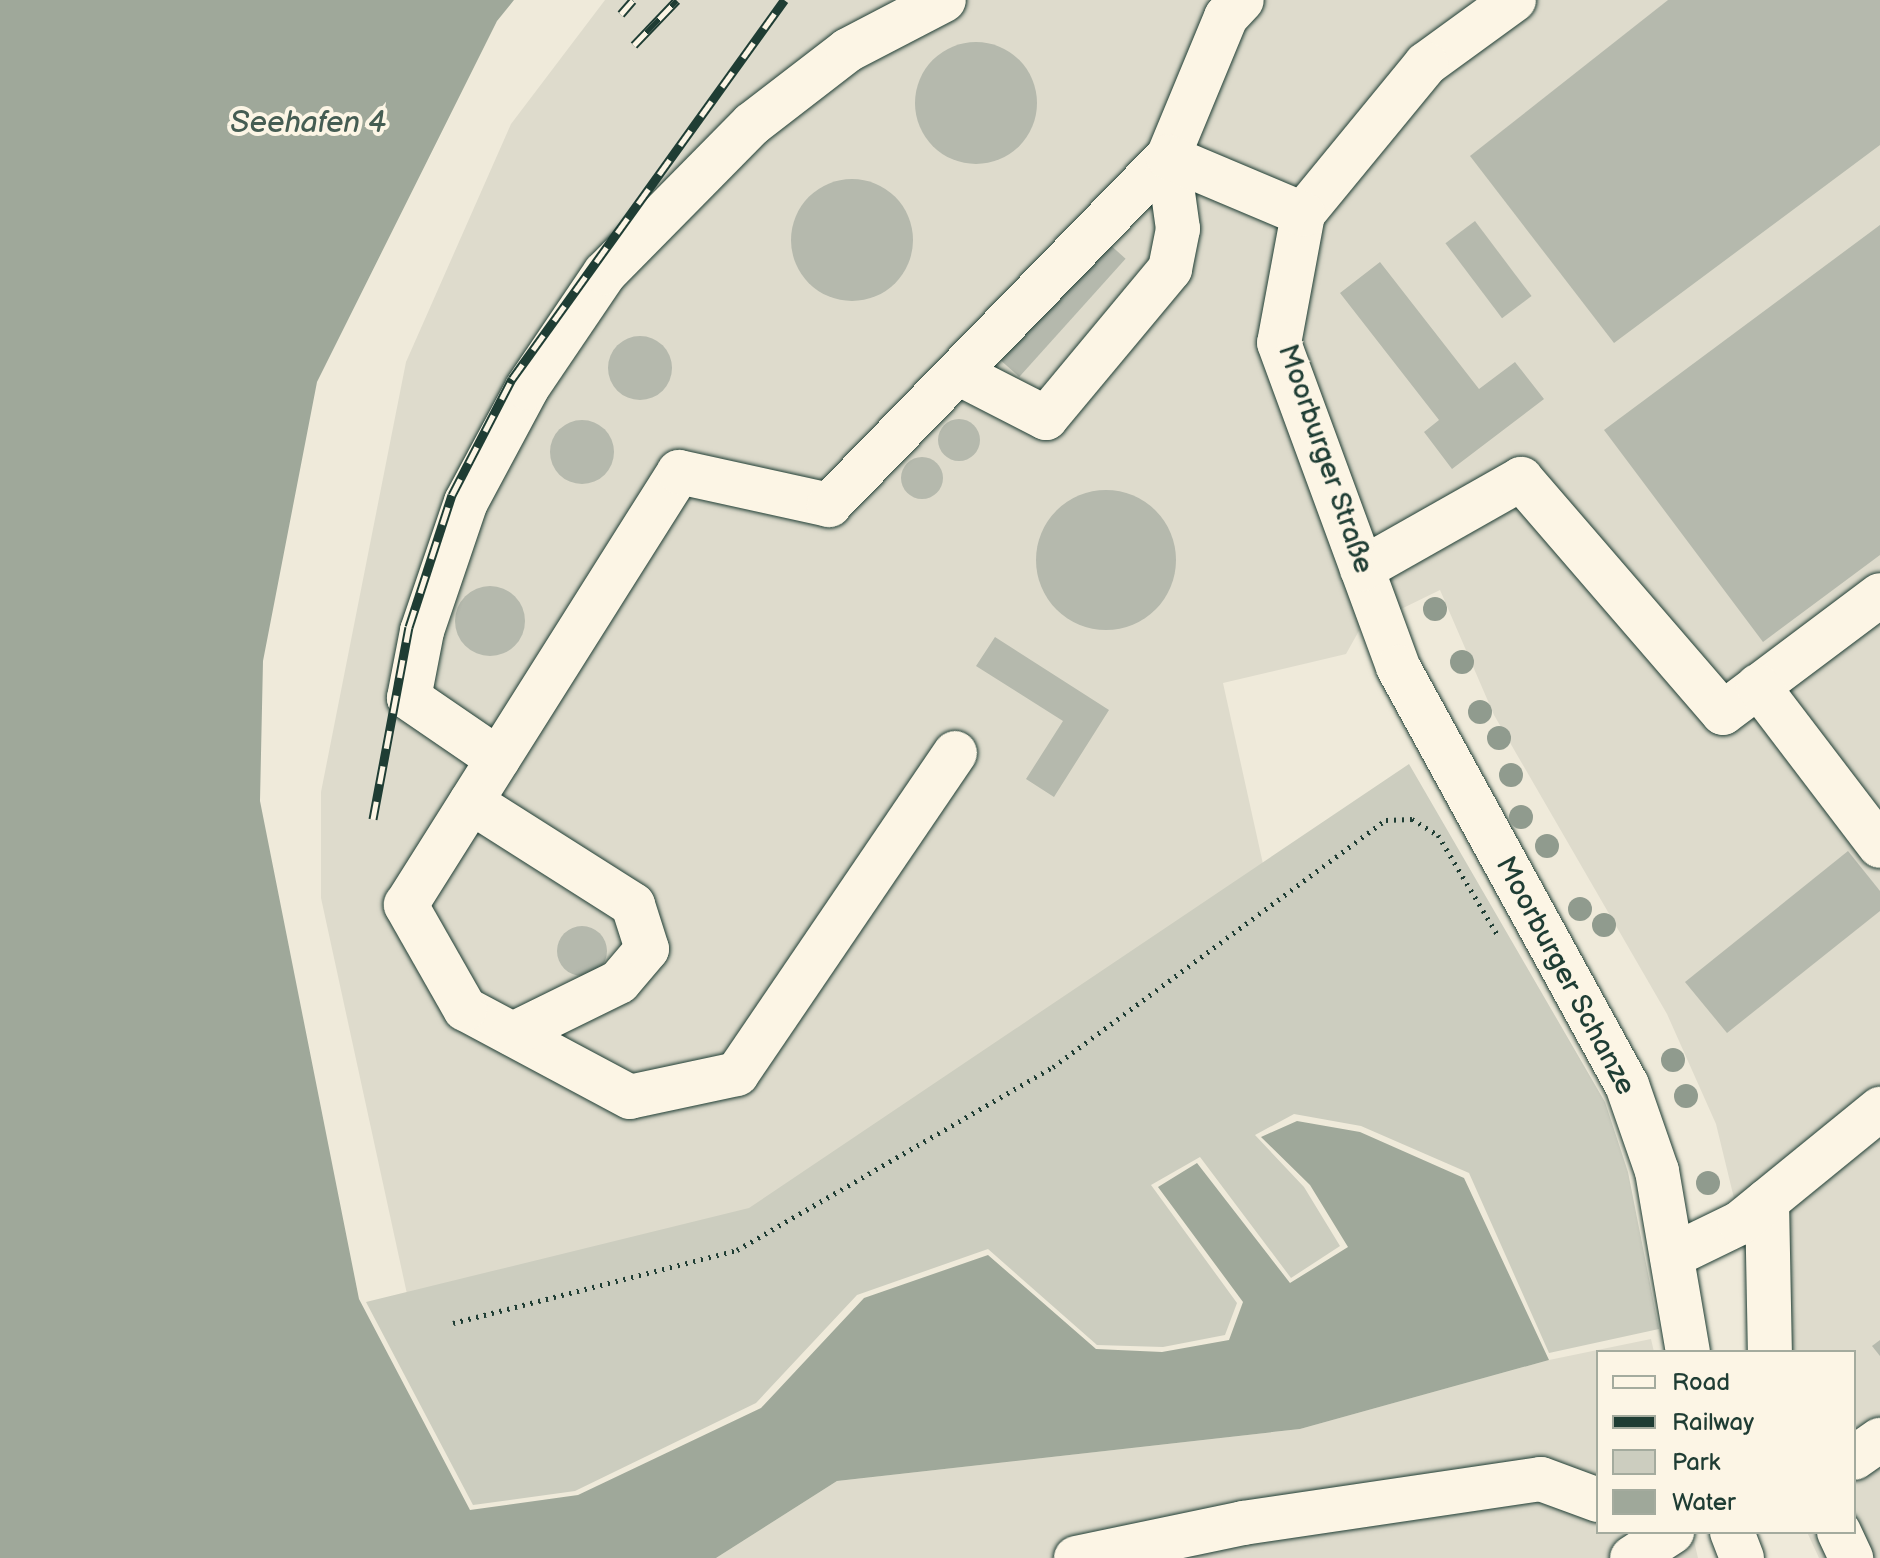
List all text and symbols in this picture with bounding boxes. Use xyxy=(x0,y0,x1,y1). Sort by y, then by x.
water label: Seehafen 4 xyxy=(230,105,386,141)
street label: Moorburger Straße xyxy=(1270,340,1380,578)
street label: Moorburger Schanze xyxy=(1488,851,1642,1101)
legend xyxy=(1596,1350,1856,1534)
text: Road xyxy=(1672,1368,1730,1397)
text: Railway xyxy=(1672,1408,1754,1437)
text: Park xyxy=(1672,1448,1720,1477)
text: Water xyxy=(1672,1488,1736,1517)

